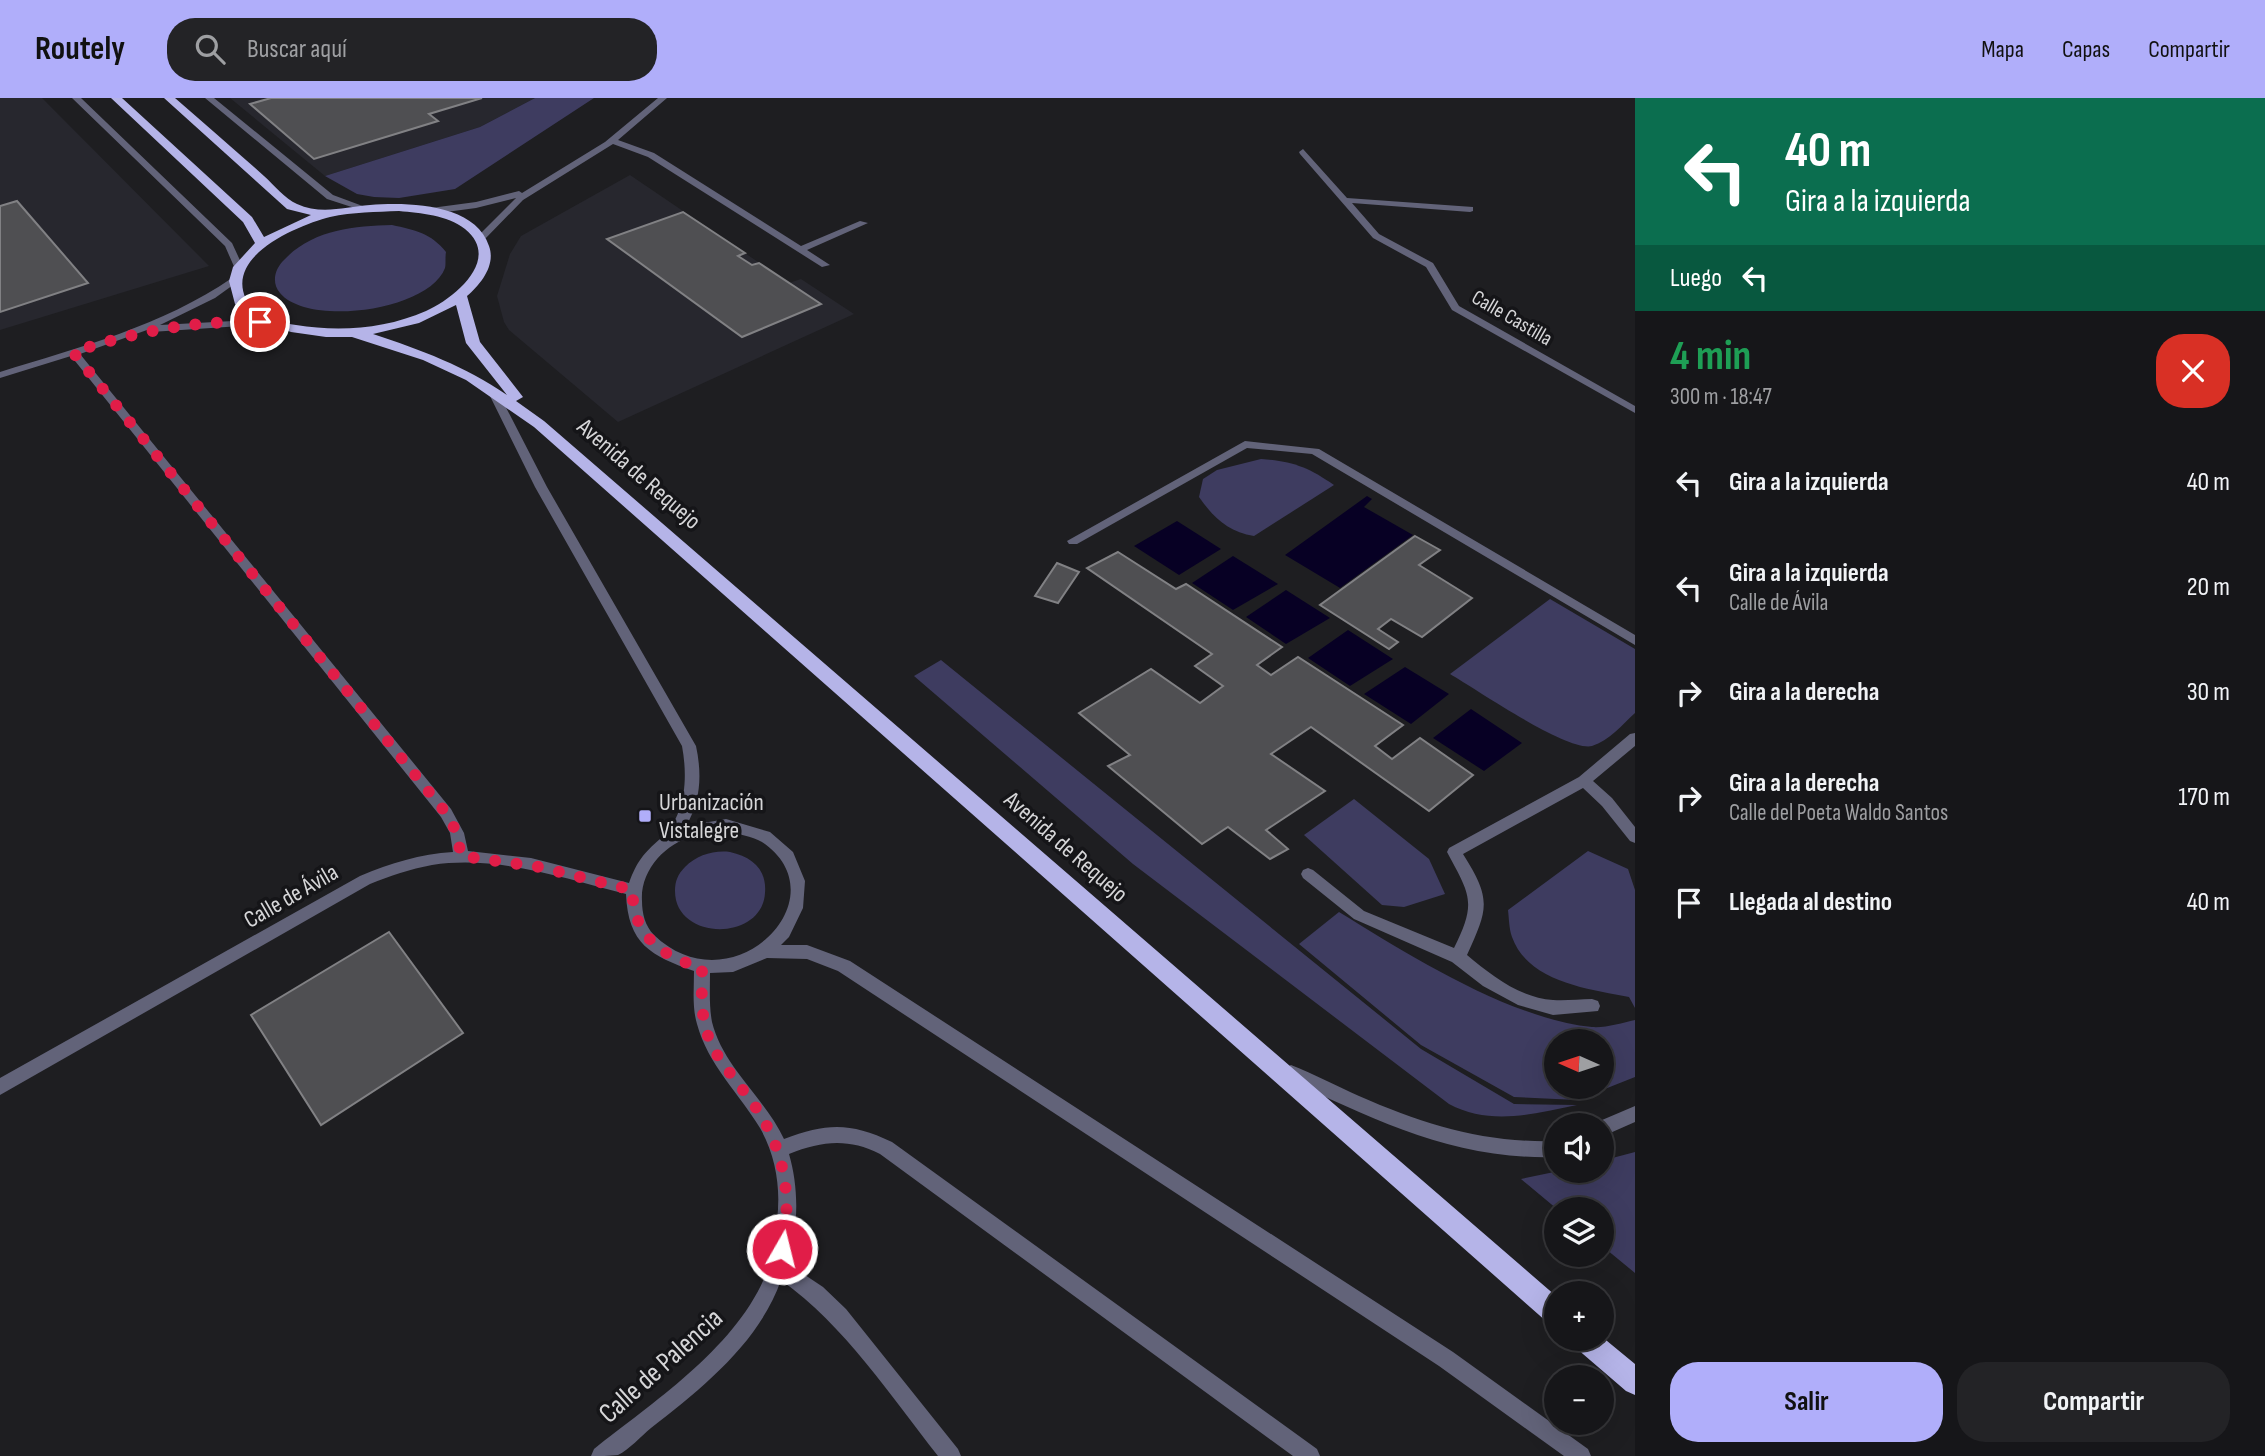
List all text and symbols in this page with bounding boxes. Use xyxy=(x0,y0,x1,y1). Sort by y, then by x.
search box xyxy=(167,18,657,81)
text: Routely xyxy=(35,29,125,69)
icon: search xyxy=(191,30,229,68)
text: Buscar aquí xyxy=(247,34,347,65)
text: Mapa xyxy=(1981,35,2024,64)
text: Capas xyxy=(2062,35,2110,64)
text: Compartir xyxy=(2148,35,2230,64)
text: 40 m xyxy=(1785,122,1871,181)
icon: left xyxy=(1670,126,1761,217)
text: Gira a la izquierda xyxy=(1785,182,1971,221)
icon: left xyxy=(1736,259,1774,297)
text: Luego xyxy=(1670,263,1722,294)
street label: Calle Castilla xyxy=(1467,285,1557,351)
pin xyxy=(230,292,290,352)
icon: arrive xyxy=(241,303,279,341)
text: 4 min xyxy=(1670,331,1751,382)
button: close xyxy=(2156,334,2230,408)
text: 300 m · 18:47 xyxy=(1670,383,1772,411)
street label: Avenida de Requejo xyxy=(570,412,707,536)
icon: left xyxy=(1670,464,1708,502)
text: Gira a la izquierda xyxy=(1729,467,1889,498)
text: 40 m xyxy=(2187,467,2230,498)
text: Gira a la izquierda xyxy=(1729,558,1889,589)
icon: left xyxy=(1670,569,1708,607)
text: 20 m xyxy=(2187,572,2230,603)
text: Calle de Ávila xyxy=(1729,589,1828,617)
icon: right xyxy=(1670,674,1708,712)
text: Gira a la derecha xyxy=(1729,677,1879,708)
text: 30 m xyxy=(2187,677,2230,708)
text: Gira a la derecha xyxy=(1729,768,1879,799)
icon: right xyxy=(1670,779,1708,817)
text: 170 m xyxy=(2178,782,2230,813)
street label: Avenida de Requejo xyxy=(997,785,1134,909)
place label: Urbanización Vistalegre xyxy=(659,788,764,845)
text: Calle del Poeta Waldo Santos xyxy=(1729,799,1948,827)
marker: Urbanización Vistalegre xyxy=(637,808,653,824)
street label: Calle de Ávila xyxy=(239,857,343,935)
icon: arrive xyxy=(1670,884,1708,922)
text: Llegada al destino xyxy=(1729,887,1892,918)
text: 40 m xyxy=(2187,887,2230,918)
north arrow xyxy=(1544,1029,1614,1099)
map controls xyxy=(1544,1029,1614,1435)
button: sound xyxy=(1544,1113,1614,1183)
button: layers xyxy=(1544,1197,1614,1267)
position arrow xyxy=(745,1212,819,1286)
button: + xyxy=(1544,1281,1614,1351)
street label: Calle de Palencia xyxy=(592,1302,730,1430)
button: Salir xyxy=(1670,1362,1943,1442)
button: Compartir xyxy=(1957,1362,2230,1442)
button: − xyxy=(1544,1365,1614,1435)

